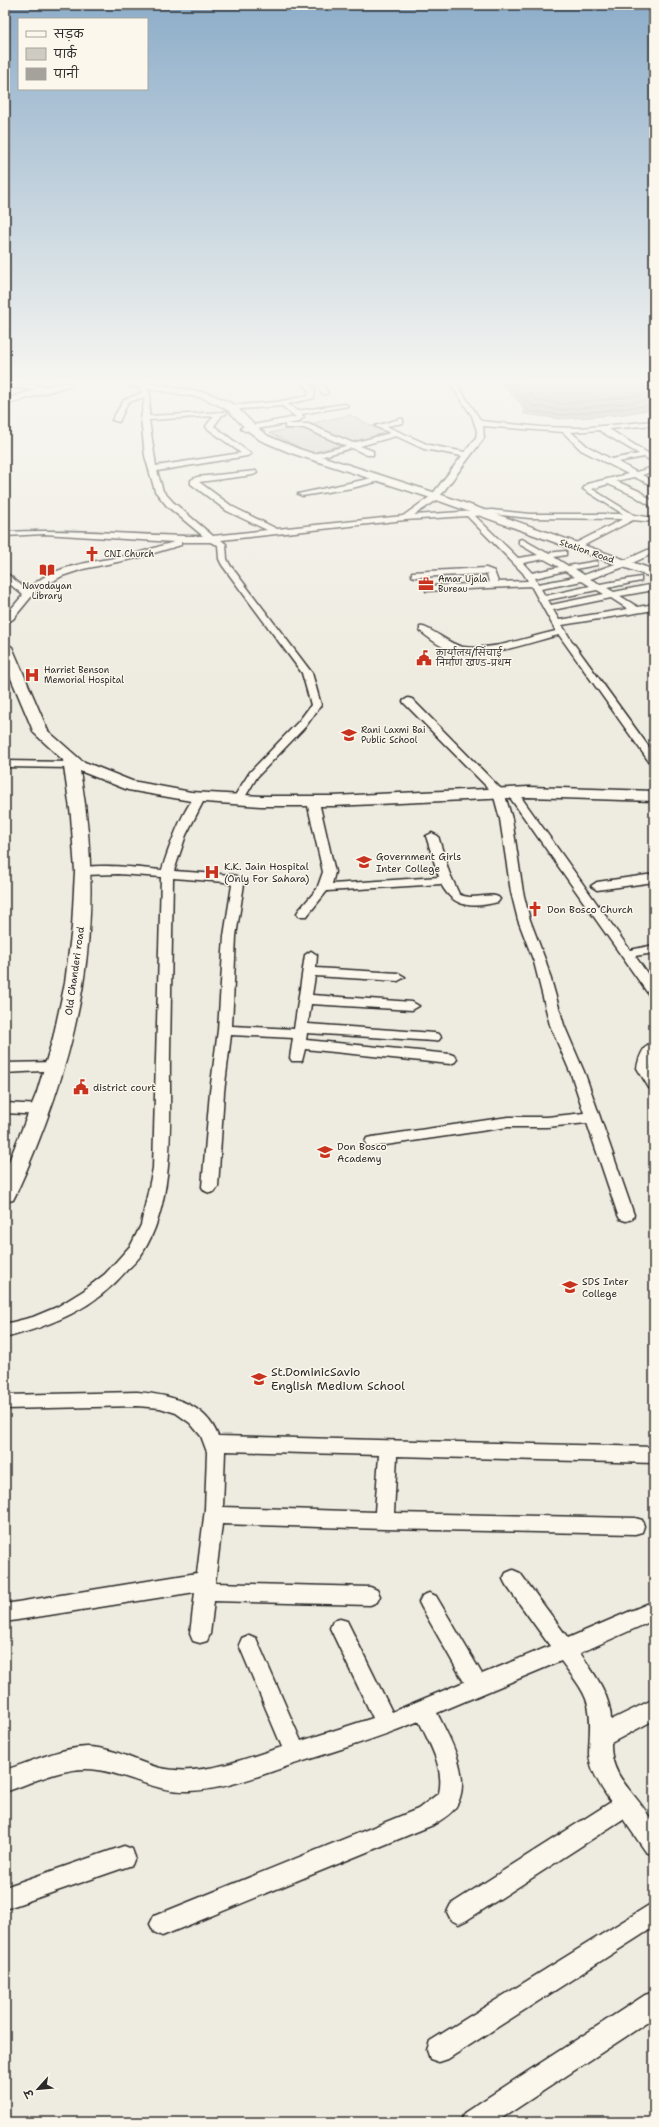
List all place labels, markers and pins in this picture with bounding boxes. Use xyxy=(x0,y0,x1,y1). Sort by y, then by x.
church icon: CNI Church xyxy=(83,545,101,563)
place label: CNI Church xyxy=(104,548,154,560)
library icon: Navodayan Library xyxy=(38,561,56,579)
place label: Amar Ujala Bureau xyxy=(438,573,488,595)
office icon: Amar Ujala Bureau xyxy=(417,575,435,593)
place label: Navodayan Library xyxy=(22,580,72,602)
place label: कार्यालय/सिंचाई निर्माण खण्ड-प्रथम xyxy=(435,646,512,669)
public building icon: कार्यालय/सिंचाई निर्माण खण्ड-प्रथम xyxy=(415,649,433,667)
place label: Harriet Benson Memorial Hospital xyxy=(44,664,124,686)
hospital icon: Harriet Benson Memorial Hospital xyxy=(23,666,41,684)
place label: Rani Laxmi Bai Public School xyxy=(361,724,425,746)
school or university icon: Rani Laxmi Bai Public School xyxy=(340,726,358,744)
place label: Government Girls Inter College xyxy=(376,850,461,875)
school or university icon: Government Girls Inter College xyxy=(355,853,373,871)
place label: K.K. Jain Hospital (Only For Sahara) xyxy=(224,860,309,885)
hospital icon: K.K. Jain Hospital (Only For Sahara) xyxy=(203,863,221,881)
church icon: Don Bosco Church xyxy=(526,900,544,918)
place label: Don Bosco Church xyxy=(547,903,633,916)
public building icon: district court xyxy=(72,1078,90,1096)
place label: district court xyxy=(93,1081,156,1094)
place label: Don Bosco Academy xyxy=(337,1140,387,1165)
school or university icon: Don Bosco Academy xyxy=(316,1143,334,1161)
place label: SDS Inter College xyxy=(582,1275,629,1300)
school or university icon: SDS Inter College xyxy=(561,1278,579,1296)
place label: St.DominicSavio English Medium School xyxy=(271,1364,405,1394)
school or university icon: St.DominicSavio English Medium School xyxy=(250,1370,268,1388)

